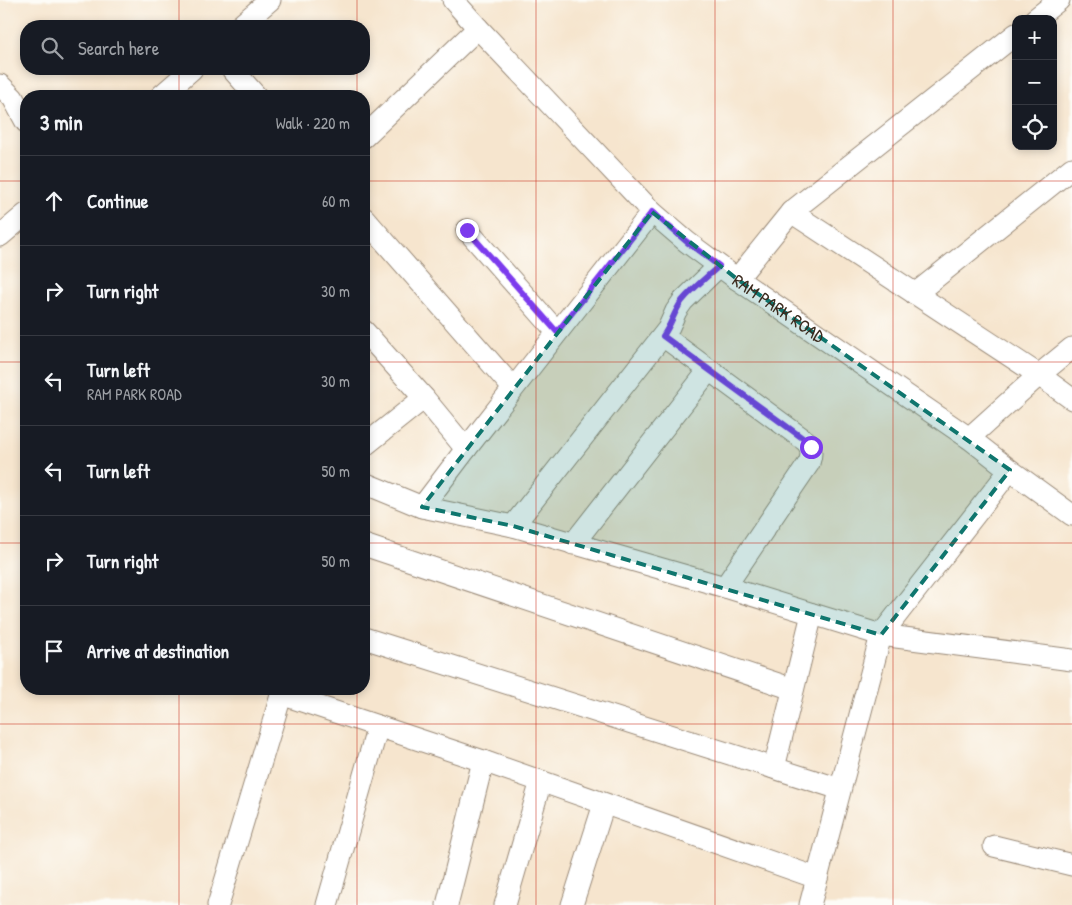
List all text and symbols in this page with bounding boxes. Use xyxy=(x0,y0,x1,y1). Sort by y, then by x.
map controls xyxy=(1012,15,1057,150)
button: + xyxy=(1012,15,1057,60)
search box xyxy=(20,20,370,75)
icon: search xyxy=(38,34,66,62)
text: Search here xyxy=(78,35,159,61)
button: − xyxy=(1012,60,1057,105)
button: locate xyxy=(1012,105,1057,150)
text: 3 min xyxy=(40,108,83,137)
text: Walk · 220 m xyxy=(276,112,350,134)
icon: ahead xyxy=(40,187,68,215)
text: Continue xyxy=(87,188,148,214)
text: 60 m xyxy=(322,190,350,212)
route end xyxy=(456,219,479,242)
street label: RAM PARK ROAD xyxy=(728,267,830,348)
icon: right xyxy=(40,277,68,305)
text: Turn right xyxy=(87,278,158,304)
text: 30 m xyxy=(321,280,350,302)
text: Turn left xyxy=(87,357,150,383)
icon: left xyxy=(40,367,68,395)
text: 30 m xyxy=(321,370,350,392)
text: RAM PARK ROAD xyxy=(87,383,182,405)
route start xyxy=(800,436,823,459)
icon: left xyxy=(40,457,68,485)
text: Turn left xyxy=(87,458,150,484)
text: 50 m xyxy=(322,460,350,482)
icon: right xyxy=(40,547,68,575)
text: Turn right xyxy=(87,548,158,574)
text: 50 m xyxy=(322,550,350,572)
icon: arrive xyxy=(40,637,68,665)
text: Arrive at destination xyxy=(87,638,229,664)

